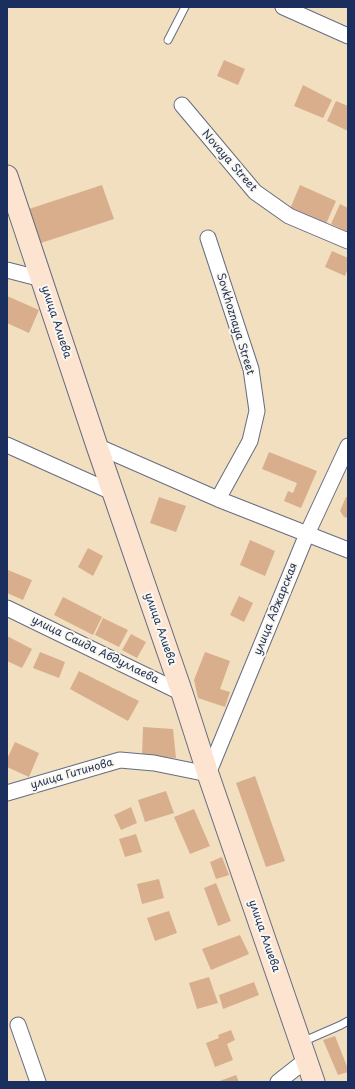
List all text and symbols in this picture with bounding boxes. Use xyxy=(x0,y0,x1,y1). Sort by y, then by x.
street label: Novaya Street xyxy=(199,127,259,195)
street label: Sovkhoznaya Street xyxy=(213,271,257,377)
street label: улица Алиева xyxy=(38,284,74,360)
street label: улица Аджарская xyxy=(251,561,301,657)
street label: улица Алиева xyxy=(141,591,179,667)
street label: улица Саида Абдуллаева xyxy=(29,613,161,687)
street label: улица Гитинова xyxy=(29,756,115,792)
street label: улица Алиева xyxy=(245,898,283,974)

